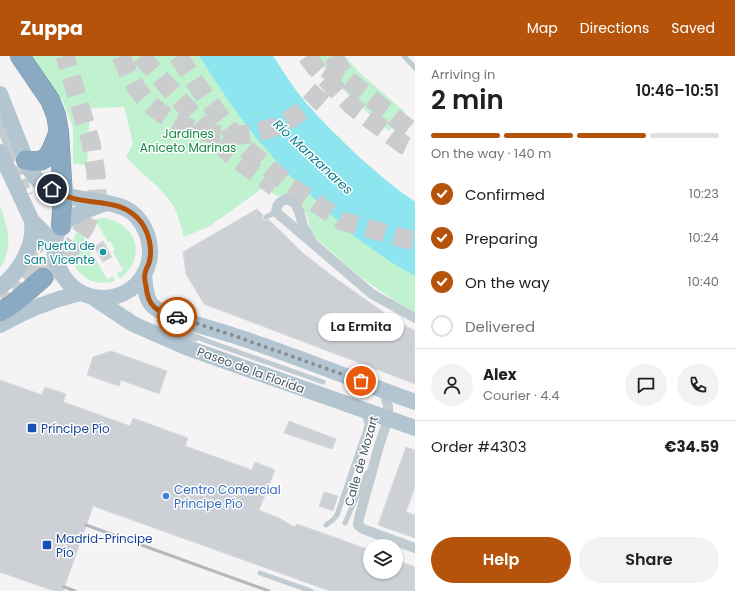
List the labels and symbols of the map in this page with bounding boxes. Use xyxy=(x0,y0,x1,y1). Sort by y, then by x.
water label: Río Manzanares xyxy=(269,115,357,199)
park label: Jardines Aniceto Marinas xyxy=(140,125,236,156)
pin xyxy=(35,172,69,206)
place label: Puerta de San Vicente xyxy=(24,237,95,268)
marker: Puerta de San Vicente xyxy=(98,247,108,257)
courier xyxy=(157,297,197,337)
callout: La Ermita xyxy=(318,313,404,341)
street label: Paseo de la Florida xyxy=(195,343,307,397)
pin xyxy=(344,364,378,398)
street label: Calle de Mozart xyxy=(340,414,382,508)
place label: Príncipe Pío xyxy=(41,420,110,437)
marker: Príncipe Pío xyxy=(26,422,38,434)
place label: Centro Comercial Príncipe Pío xyxy=(174,481,281,512)
marker: Centro Comercial Príncipe Pío xyxy=(161,491,171,501)
place label: Madrid-Príncipe Pío xyxy=(56,530,153,561)
marker: Madrid-Príncipe Pío xyxy=(41,539,53,551)

